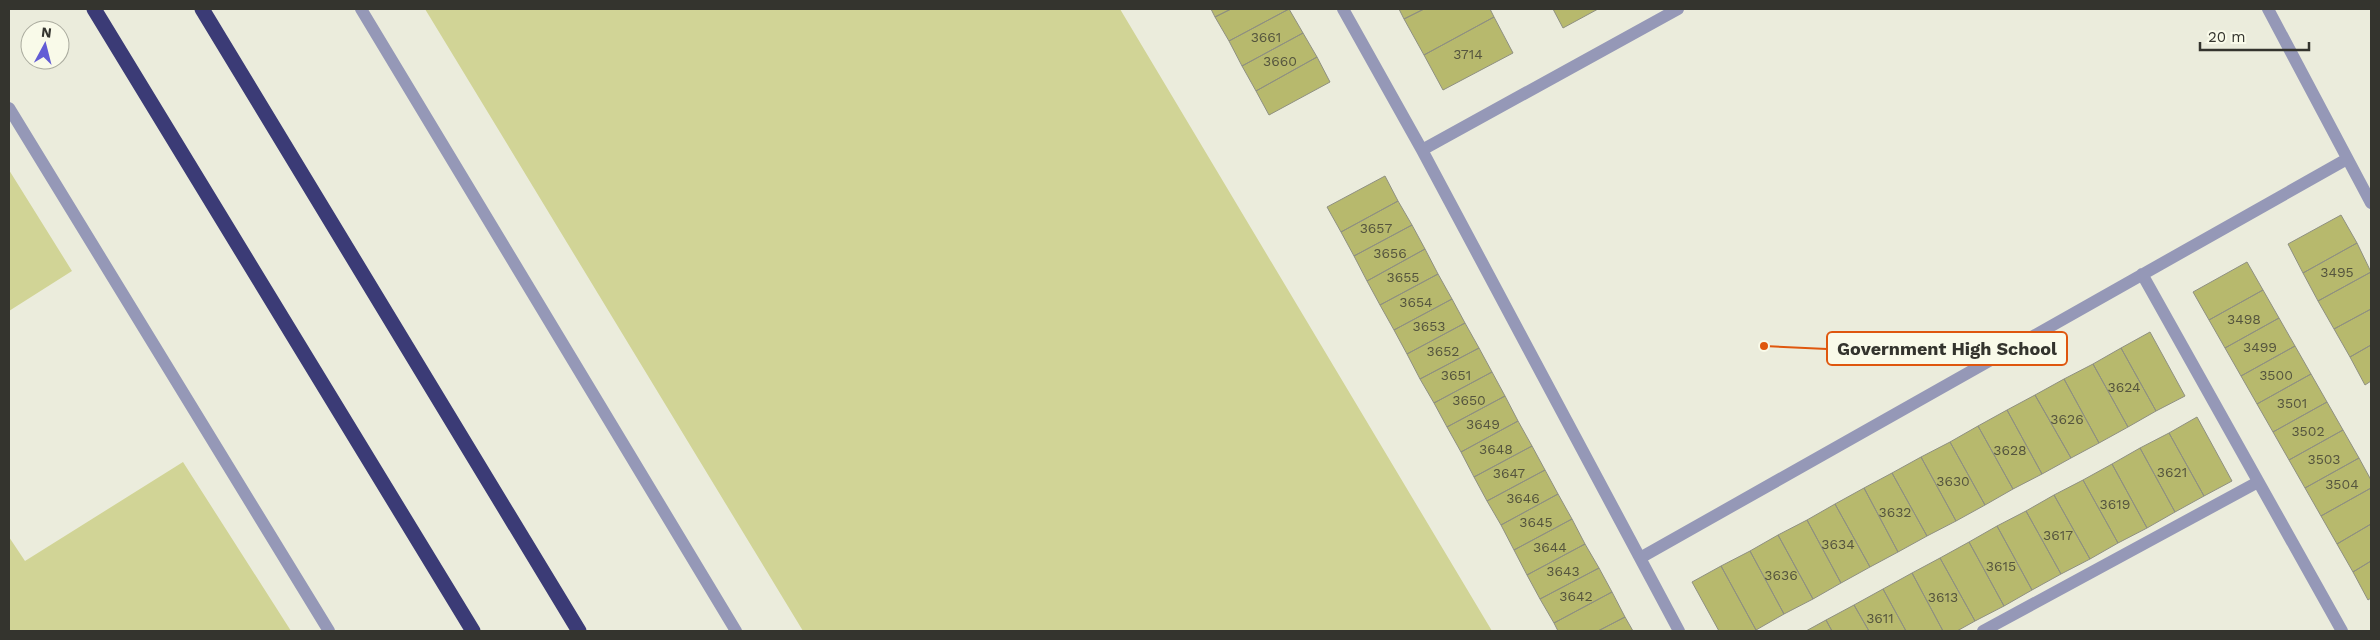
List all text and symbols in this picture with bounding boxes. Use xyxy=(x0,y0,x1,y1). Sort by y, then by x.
north arrow xyxy=(20,20,70,70)
scale bar xyxy=(2200,20,2309,52)
text: N xyxy=(40,24,53,41)
text: 20 m xyxy=(2208,28,2246,46)
house number: 3661 xyxy=(1251,29,1281,45)
house number: 3714 xyxy=(1453,46,1483,62)
house number: 3660 xyxy=(1263,53,1297,69)
house number: 3657 xyxy=(1360,220,1392,236)
house number: 3656 xyxy=(1373,245,1407,261)
house number: 3495 xyxy=(2320,264,2354,280)
house number: 3655 xyxy=(1387,269,1419,285)
house number: 3654 xyxy=(1399,294,1433,310)
house number: 3498 xyxy=(2227,311,2261,327)
house number: 3653 xyxy=(1413,318,1445,334)
callout: Government High School xyxy=(1827,332,2067,365)
text: Government High School xyxy=(1837,338,2057,359)
house number: 3499 xyxy=(2243,339,2277,355)
house number: 3652 xyxy=(1427,343,1459,359)
house number: 3651 xyxy=(1441,367,1471,383)
house number: 3500 xyxy=(2259,367,2293,383)
house number: 3624 xyxy=(2108,379,2140,395)
house number: 3650 xyxy=(1452,392,1486,408)
house number: 3501 xyxy=(2277,395,2307,411)
house number: 3626 xyxy=(2050,411,2084,427)
house number: 3649 xyxy=(1466,416,1500,432)
house number: 3502 xyxy=(2291,423,2325,439)
house number: 3648 xyxy=(1479,441,1513,457)
house number: 3628 xyxy=(1993,442,2027,458)
house number: 3503 xyxy=(2308,451,2340,467)
house number: 3621 xyxy=(2157,464,2187,480)
house number: 3647 xyxy=(1493,465,1525,481)
house number: 3630 xyxy=(1936,473,1970,489)
house number: 3504 xyxy=(2325,476,2359,492)
house number: 3646 xyxy=(1506,490,1540,506)
house number: 3619 xyxy=(2100,496,2130,512)
house number: 3632 xyxy=(1879,504,1912,520)
house number: 3645 xyxy=(1519,514,1553,530)
house number: 3617 xyxy=(2043,527,2073,543)
house number: 3634 xyxy=(1821,536,1855,552)
house number: 3644 xyxy=(1533,539,1567,555)
house number: 3615 xyxy=(1986,558,2016,574)
house number: 3643 xyxy=(1546,563,1580,579)
house number: 3636 xyxy=(1764,567,1798,583)
house number: 3642 xyxy=(1559,588,1593,604)
house number: 3613 xyxy=(1928,589,1958,605)
house number: 3611 xyxy=(1866,610,1894,626)

